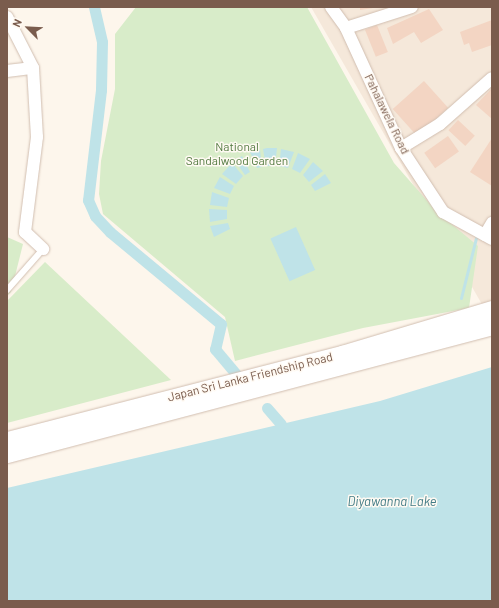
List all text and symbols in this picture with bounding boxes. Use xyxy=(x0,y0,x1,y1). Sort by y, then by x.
north arrow xyxy=(8,8,48,48)
text: N xyxy=(9,17,24,29)
street label: Pahalawela Road xyxy=(361,72,413,156)
park label: National Sandalwood Garden xyxy=(186,140,288,168)
street label: Japan Sri Lanka Friendship Road xyxy=(166,349,334,405)
water label: Diyawanna Lake xyxy=(348,493,436,509)

